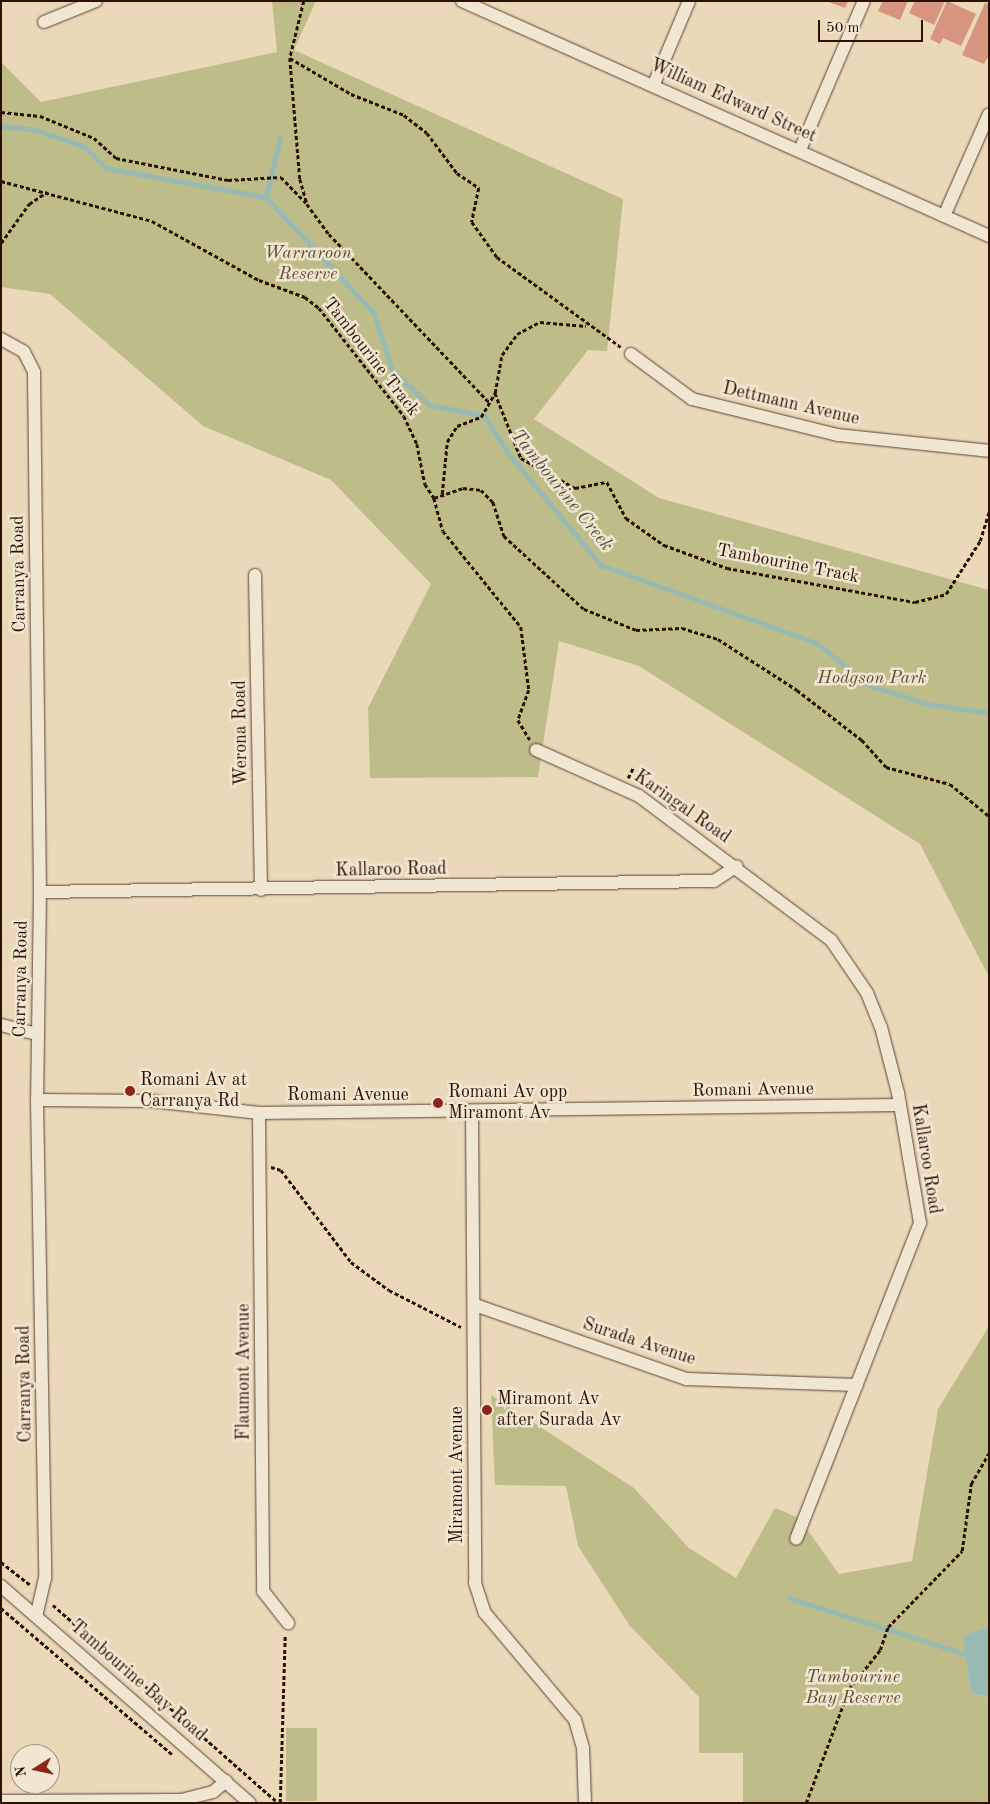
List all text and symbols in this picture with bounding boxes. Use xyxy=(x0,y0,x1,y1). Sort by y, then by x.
scale bar xyxy=(820,10,925,42)
text: 50 m xyxy=(826,21,860,36)
street label: William Edward Street xyxy=(647,55,819,147)
park label: Warraroon Reserve xyxy=(264,243,352,286)
street label: Tambourine Track xyxy=(318,293,424,421)
street label: Dettmann Avenue xyxy=(720,378,862,430)
water label: Tambourine Creek xyxy=(505,425,617,557)
street label: Carranya Road xyxy=(7,515,31,633)
street label: Tambourine Track xyxy=(715,540,861,588)
park label: Hodgson Park xyxy=(817,667,927,689)
street label: Werona Road xyxy=(229,680,253,786)
street label: Karingal Road xyxy=(629,766,735,848)
street label: Kallaroo Road xyxy=(335,858,447,882)
street label: Carranya Road xyxy=(9,920,33,1038)
place label: Romani Av at Carranya Rd xyxy=(140,1070,247,1112)
street label: Romani Avenue xyxy=(692,1078,814,1102)
place label: Romani Av opp Miramont Av xyxy=(448,1082,567,1124)
street label: Romani Avenue xyxy=(287,1084,409,1106)
marker: Romani Av at Carranya Rd xyxy=(124,1085,136,1097)
marker: Romani Av opp Miramont Av xyxy=(432,1097,444,1109)
street label: Kallaroo Road xyxy=(907,1102,945,1216)
street label: Flaumont Avenue xyxy=(233,1304,255,1440)
street label: Surada Avenue xyxy=(580,1314,698,1370)
street label: Carranya Road xyxy=(13,1325,37,1443)
place label: Miramont Av after Surada Av xyxy=(497,1389,621,1432)
marker: Miramont Av after Surada Av xyxy=(481,1404,493,1416)
street label: Miramont Avenue xyxy=(446,1406,468,1544)
street label: Tambourine Bay Road xyxy=(65,1616,211,1746)
park label: Tambourine Bay Reserve xyxy=(805,1667,901,1710)
north arrow xyxy=(10,1744,60,1794)
text: N xyxy=(13,1765,29,1778)

